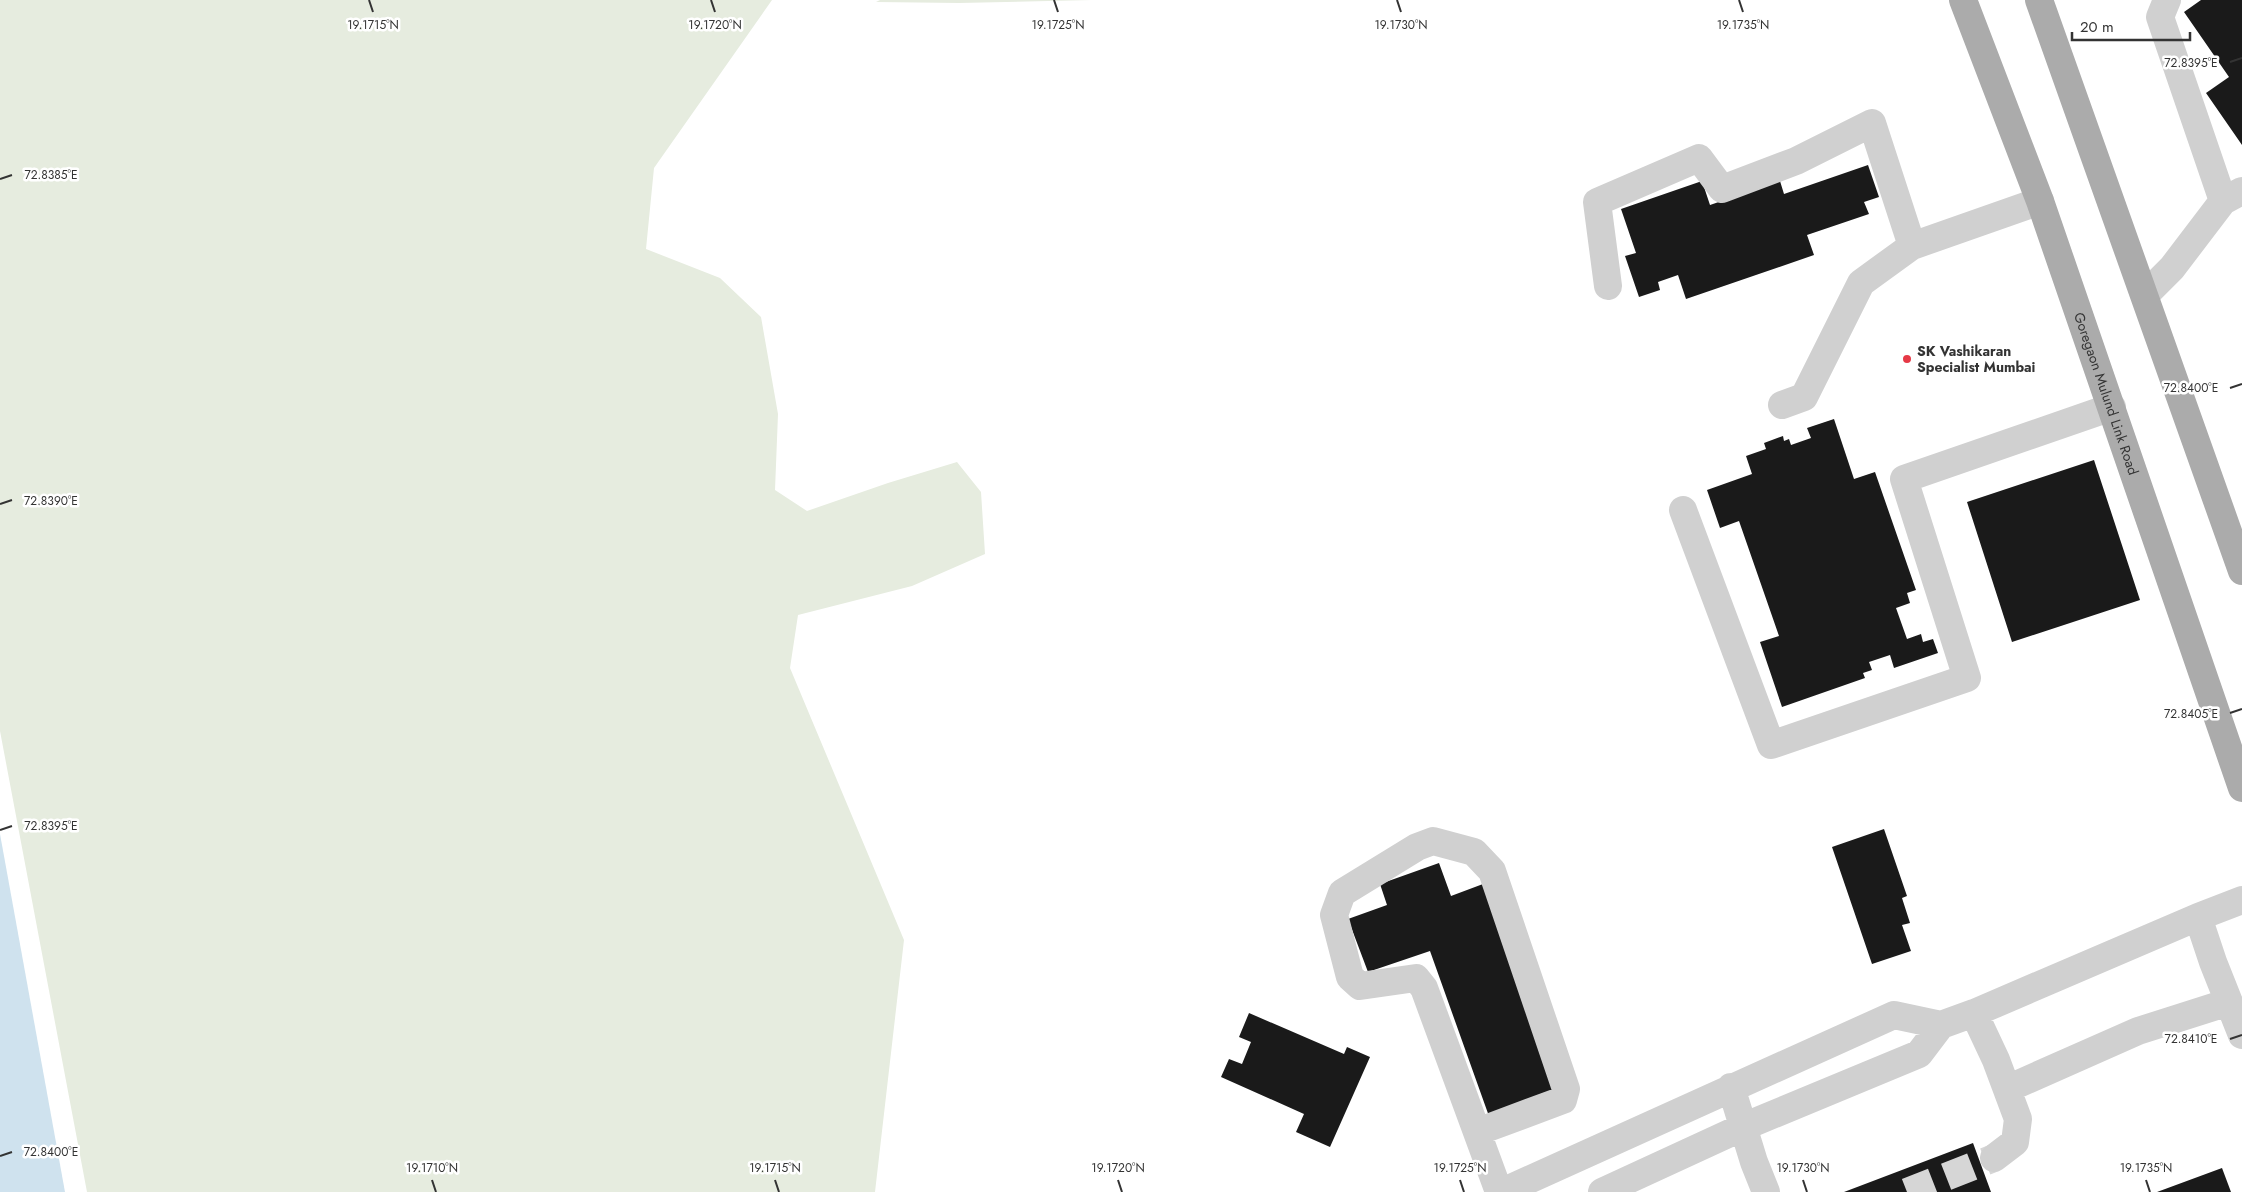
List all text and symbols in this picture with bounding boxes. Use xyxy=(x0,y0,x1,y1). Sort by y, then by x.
scale bar xyxy=(2072,10,2190,42)
text: 19.1715°N xyxy=(347,16,399,34)
text: 19.1720°N xyxy=(688,16,742,34)
text: 19.1725°N xyxy=(1031,16,1085,34)
text: 19.1730°N xyxy=(1374,16,1428,34)
text: 19.1735°N xyxy=(1717,16,1769,34)
text: 20 m xyxy=(2080,16,2114,38)
text: 72.8395°E xyxy=(2164,54,2218,72)
text: 72.8385°E xyxy=(24,166,78,184)
street label: Goregaon Mulund Link Road xyxy=(2069,310,2144,478)
place label: SK Vashikaran Specialist Mumbai xyxy=(1917,341,2036,377)
marker: SK Vashikaran Specialist Mumbai xyxy=(1901,353,1913,365)
text: 72.8400°E xyxy=(2164,379,2218,397)
text: 72.8390°E xyxy=(24,492,78,510)
text: 72.8405°E xyxy=(2164,705,2218,723)
text: 72.8395°E xyxy=(24,817,78,835)
text: 72.8410°E xyxy=(2165,1030,2217,1048)
text: 72.8400°E xyxy=(24,1143,78,1161)
text: 19.1710°N xyxy=(406,1159,458,1177)
text: 19.1715°N xyxy=(749,1159,801,1177)
text: 19.1720°N xyxy=(1091,1159,1145,1177)
text: 19.1725°N xyxy=(1433,1159,1487,1177)
text: 19.1730°N xyxy=(1776,1159,1830,1177)
text: 19.1735°N xyxy=(2120,1159,2172,1177)

